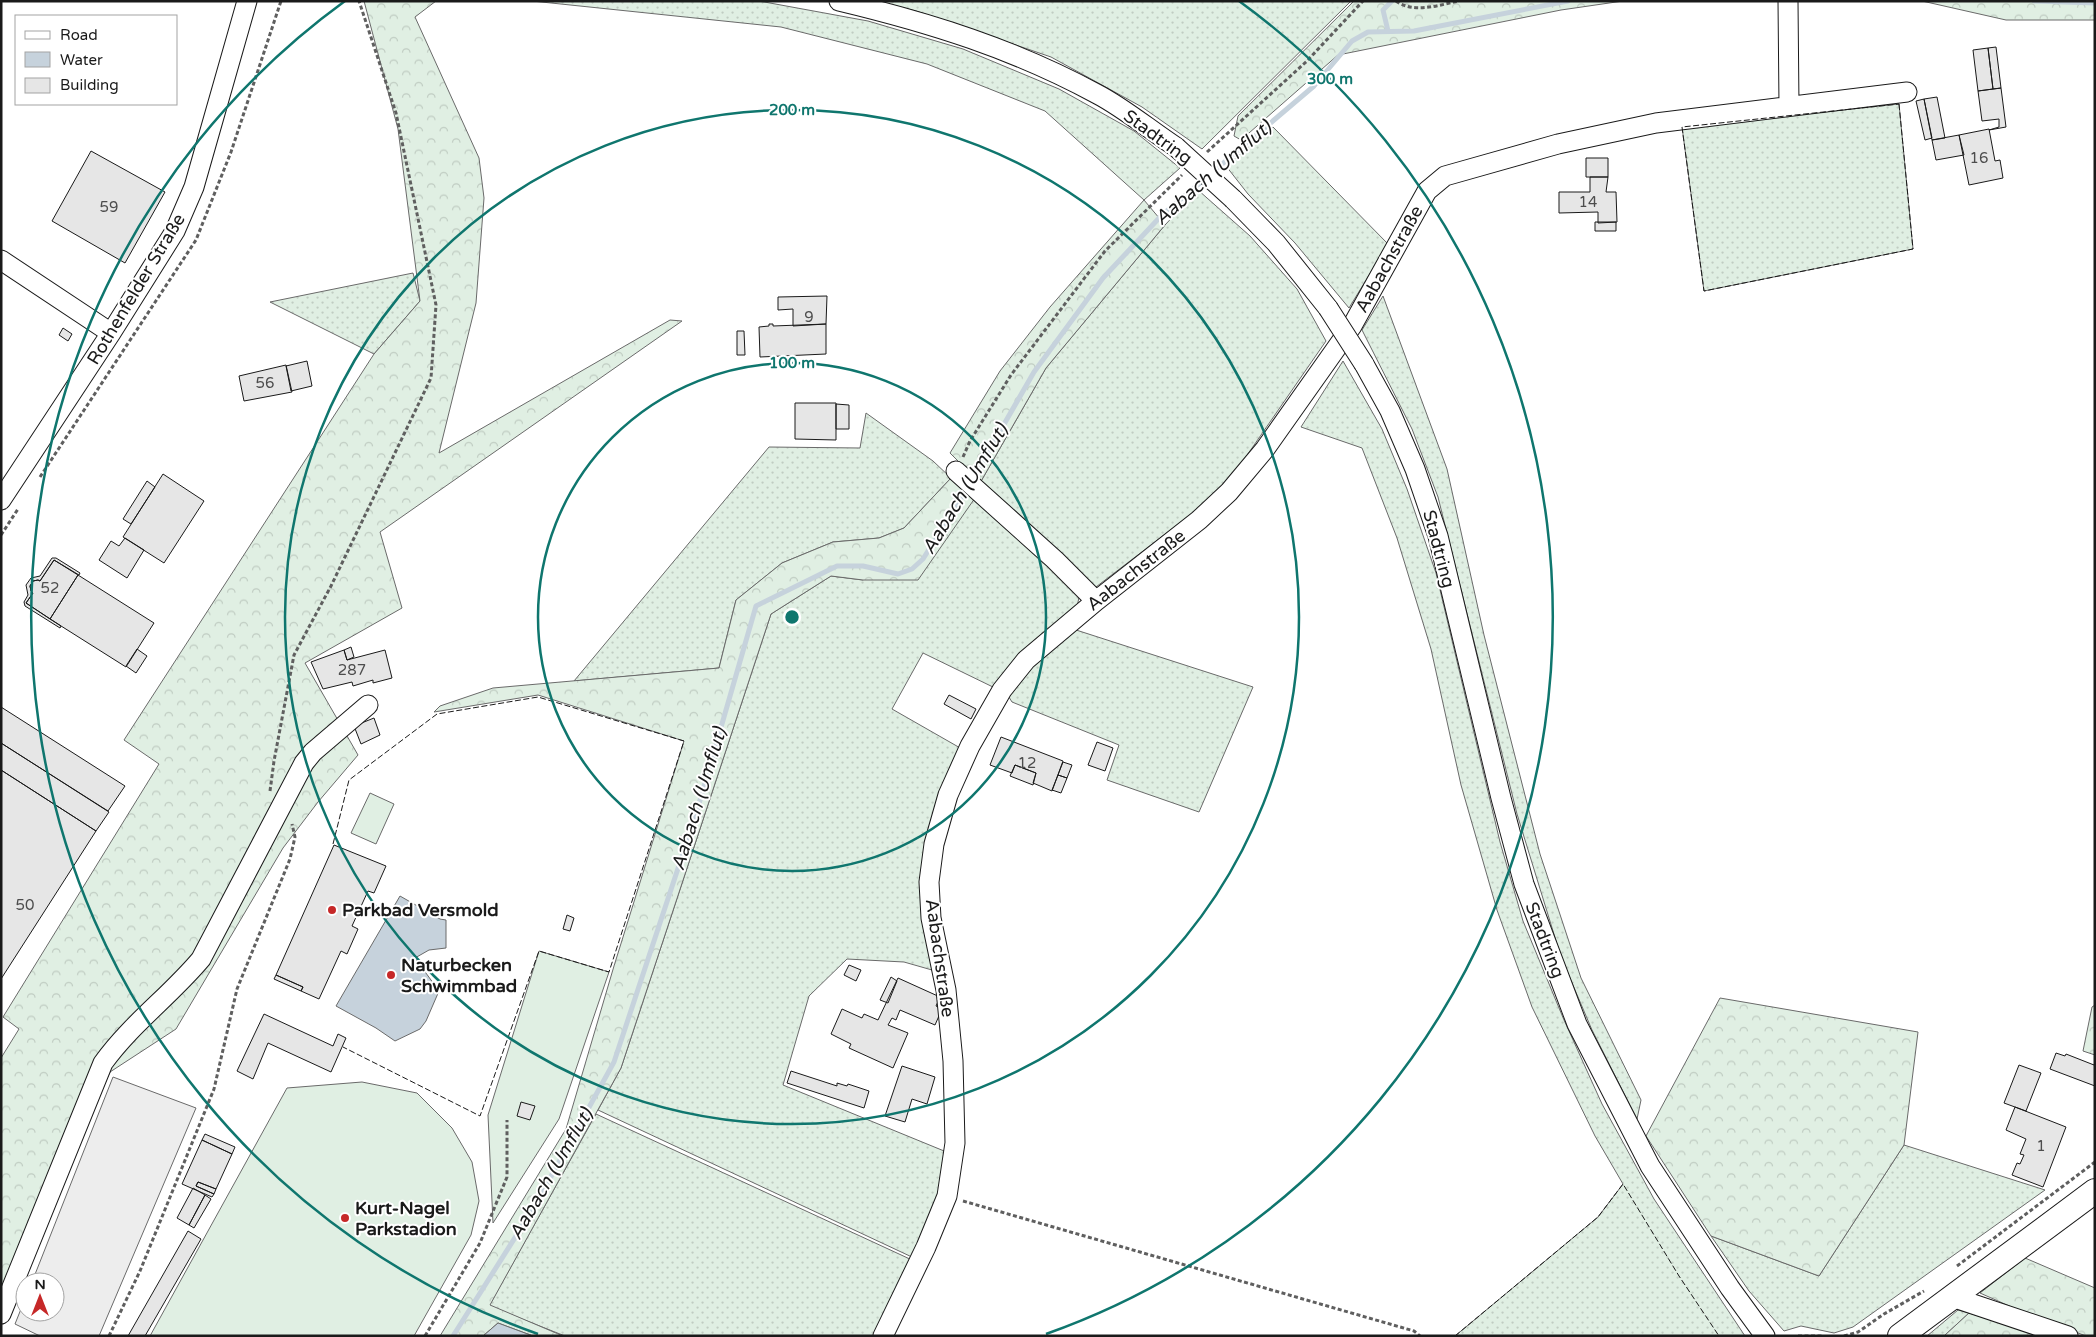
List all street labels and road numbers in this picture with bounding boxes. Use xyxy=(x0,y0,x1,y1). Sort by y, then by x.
street label: Stadtring xyxy=(1119,105,1197,169)
street label: Aabachstraße xyxy=(1350,202,1428,316)
street label: Rothenfelder Straße xyxy=(82,209,190,369)
street label: Stadtring xyxy=(1418,508,1460,590)
street label: Aabachstraße xyxy=(1082,525,1190,615)
street label: Aabachstraße xyxy=(921,897,959,1019)
street label: Stadtring xyxy=(1520,899,1570,981)

